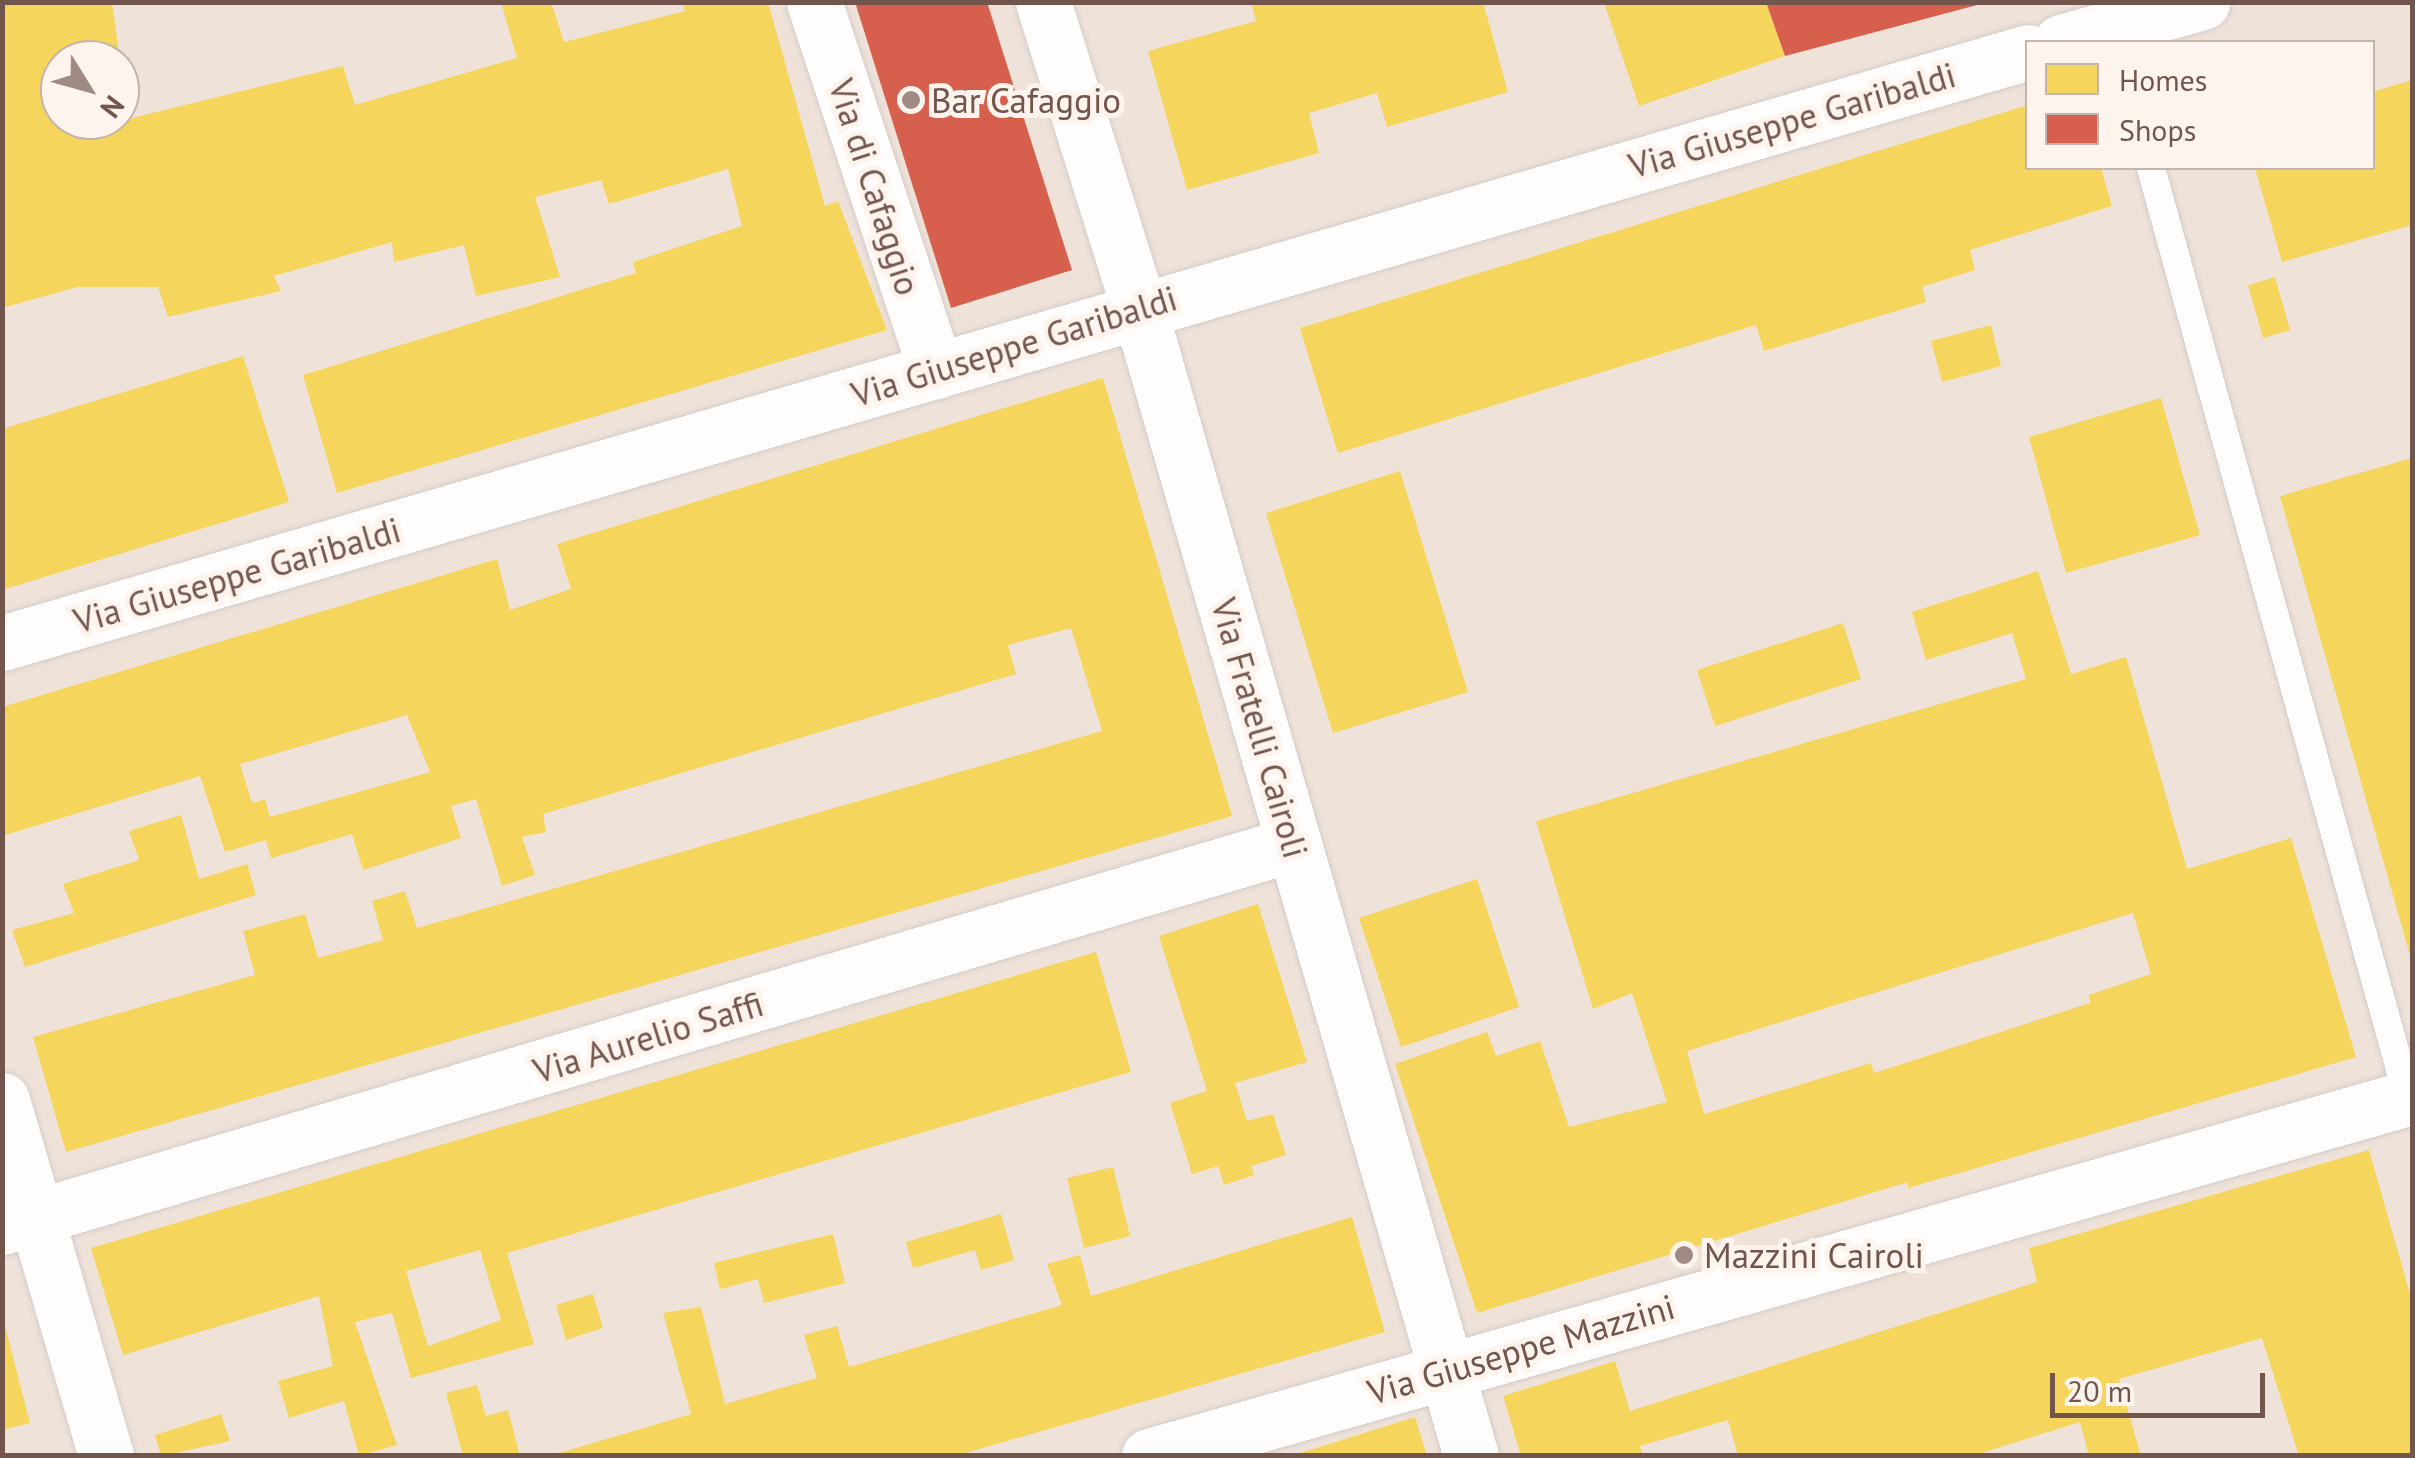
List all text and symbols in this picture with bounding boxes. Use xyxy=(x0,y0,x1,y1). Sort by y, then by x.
north arrow xyxy=(40,40,140,140)
legend xyxy=(2025,40,2375,170)
street label: Via Giuseppe Garibaldi xyxy=(1624,53,1960,187)
text: Homes xyxy=(2119,60,2207,99)
street label: Via di Cafaggio xyxy=(820,74,930,300)
place label: Bar Cafaggio xyxy=(931,79,1121,121)
text: N xyxy=(92,89,133,126)
marker: Bar Cafaggio xyxy=(900,89,922,111)
text: Shops xyxy=(2119,110,2196,149)
street label: Via Giuseppe Garibaldi xyxy=(846,277,1182,415)
street label: Via Giuseppe Garibaldi xyxy=(69,508,405,642)
street label: Via Fratelli Cairoli xyxy=(1203,593,1317,863)
street label: Via Aurelio Saffi xyxy=(528,982,768,1092)
place label: Mazzini Cairoli xyxy=(1704,1234,1924,1276)
marker: Mazzini Cairoli xyxy=(1673,1244,1695,1266)
street label: Via Giuseppe Mazzini xyxy=(1363,1285,1679,1413)
scale bar xyxy=(2055,1353,2270,1415)
text: 20 m xyxy=(2067,1371,2132,1410)

